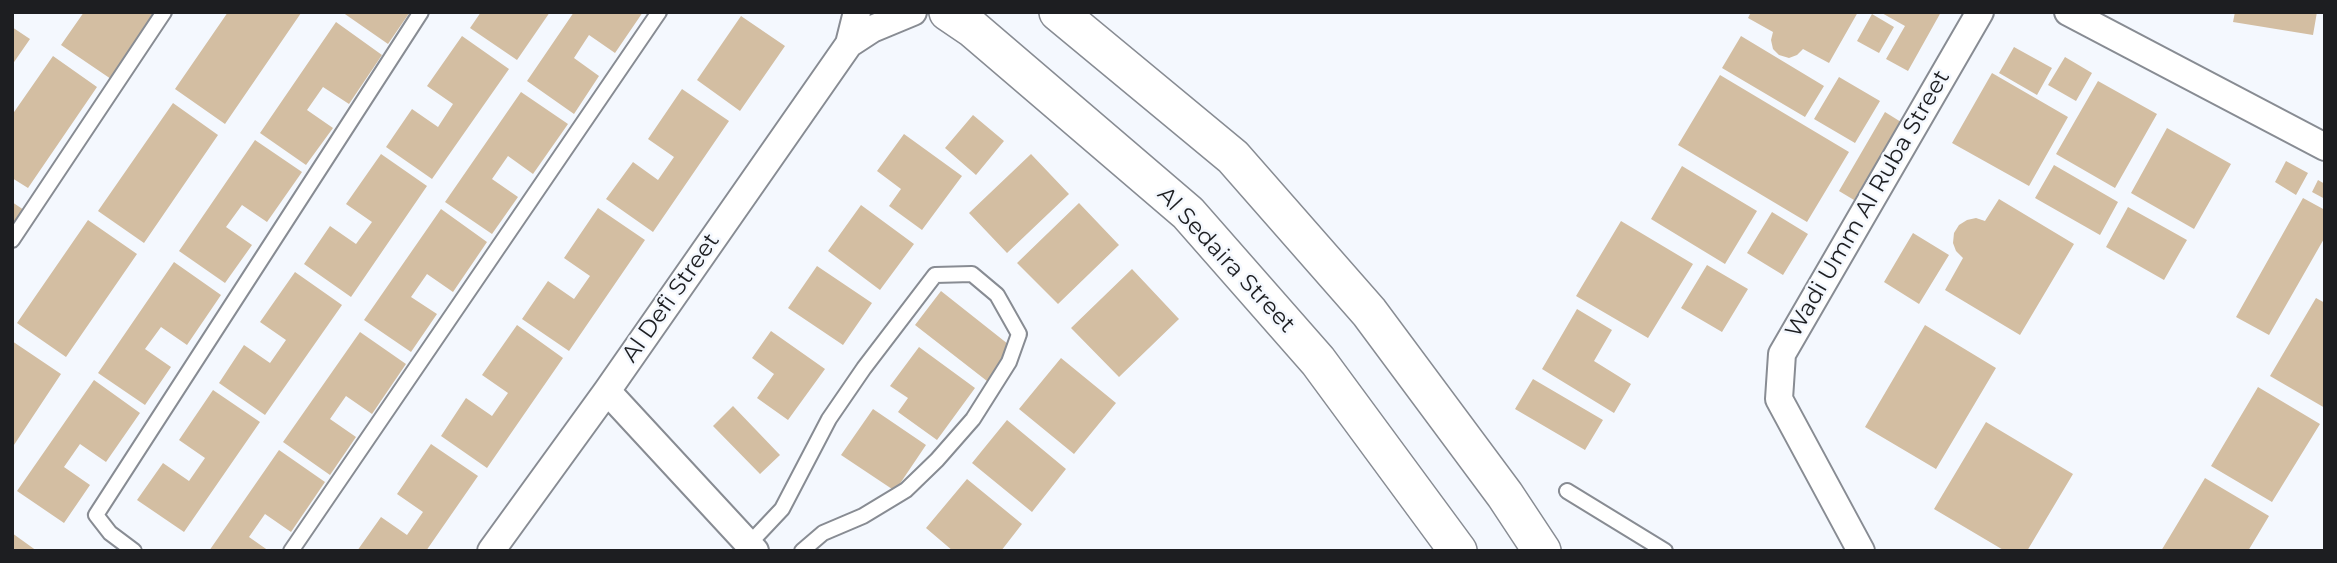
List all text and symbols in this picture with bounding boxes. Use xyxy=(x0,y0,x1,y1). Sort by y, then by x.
street label: Wadi Umm Al Ruba Street xyxy=(1780,65,1956,343)
street label: Al Sedaira Street xyxy=(1151,181,1301,339)
street label: Al Defi Street xyxy=(616,228,726,368)

